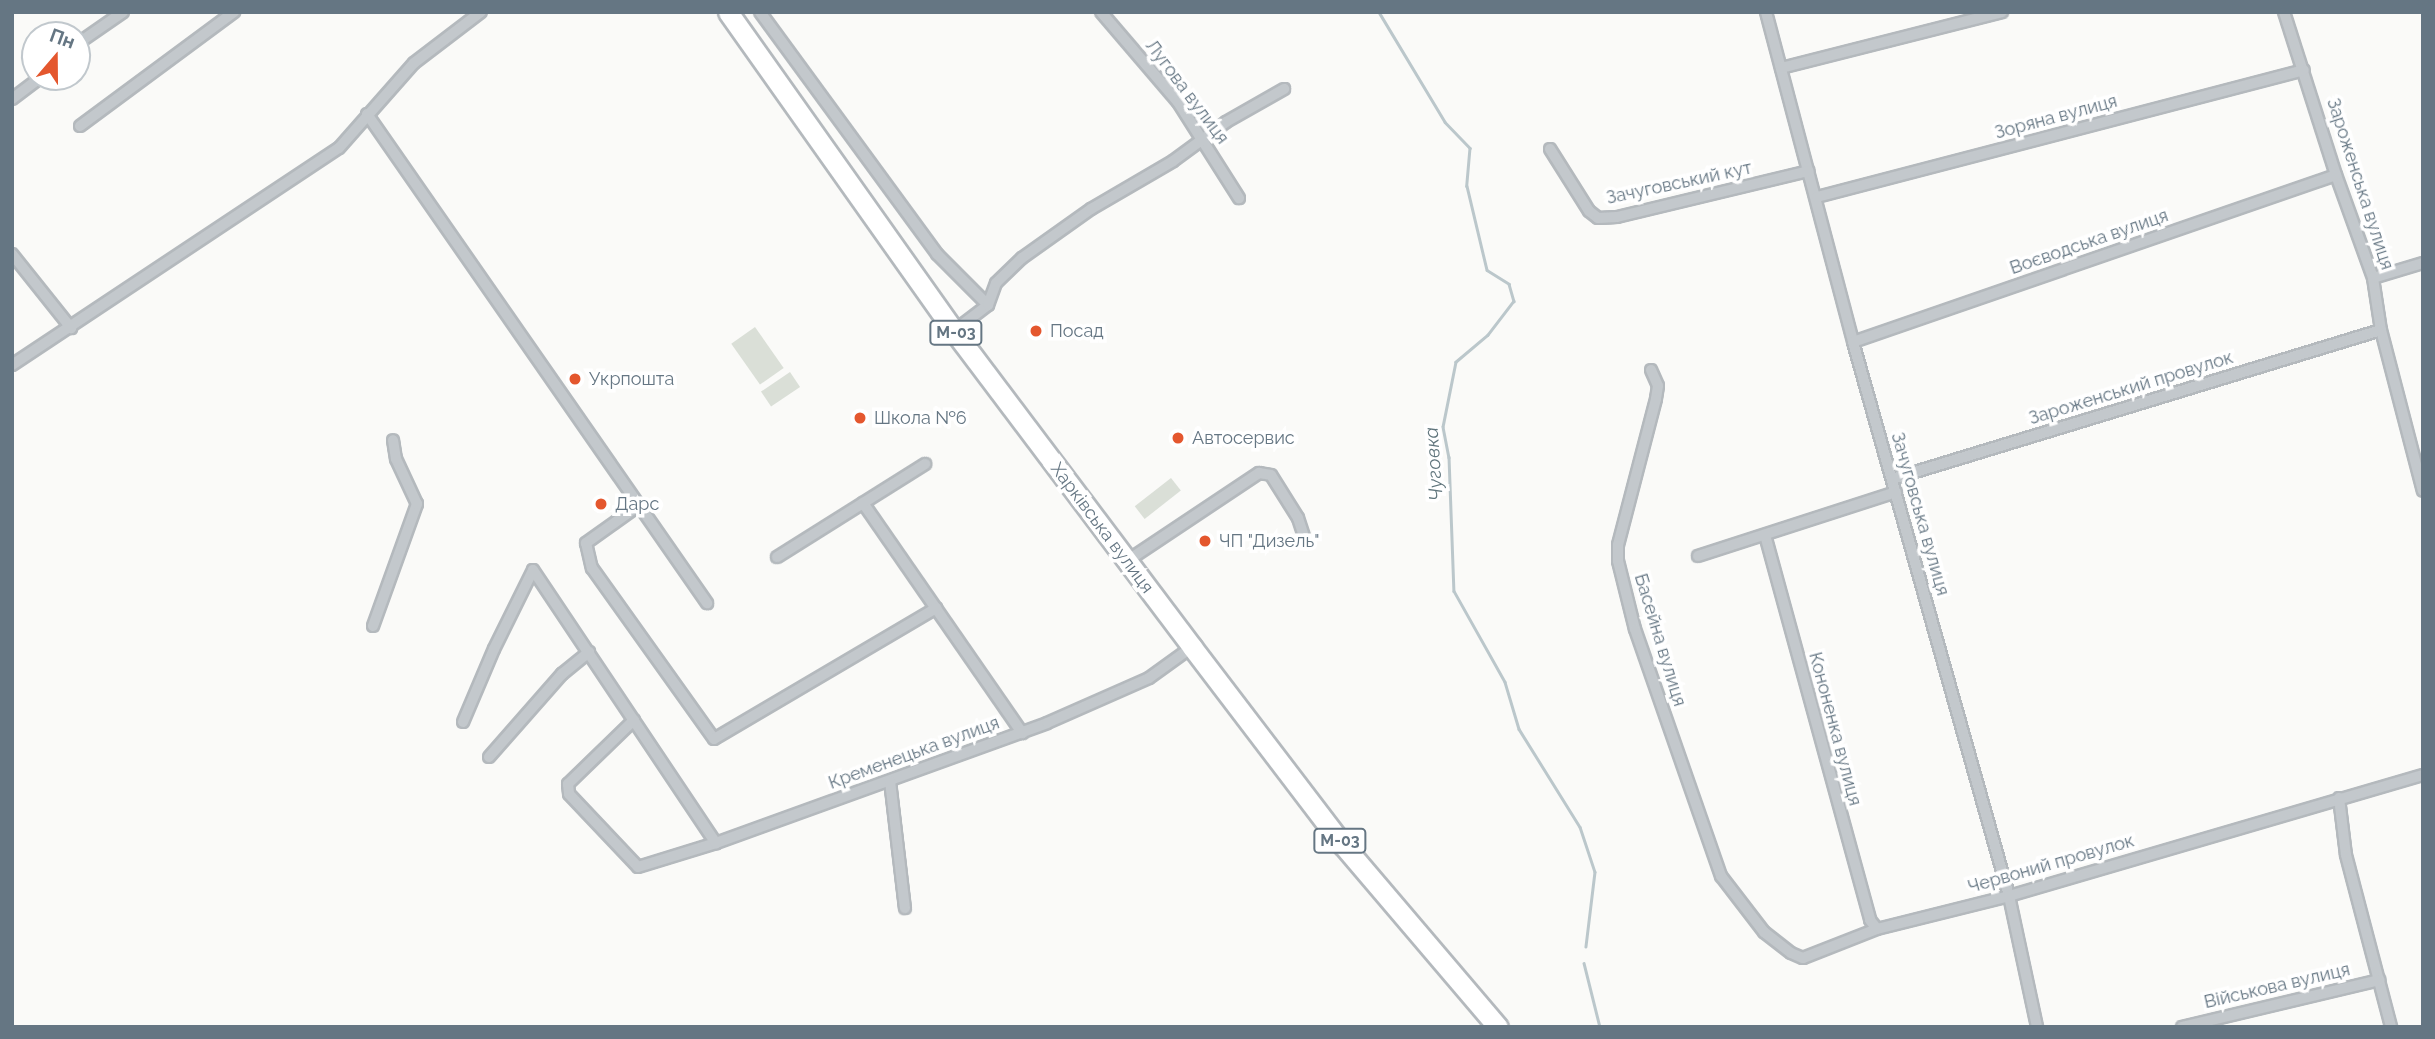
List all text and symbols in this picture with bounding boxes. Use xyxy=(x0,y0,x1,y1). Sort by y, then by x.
north arrow xyxy=(21,21,91,91)
text: Пн xyxy=(47,23,78,53)
street label: Лугова вулиця xyxy=(1141,36,1233,148)
street label: Зоряна вулиця xyxy=(1992,90,2120,144)
street label: Зароженська вулиця xyxy=(2322,95,2398,273)
street label: Зачуговський кут xyxy=(1604,157,1754,209)
street label: Воєводська вулиця xyxy=(2007,205,2171,279)
road number: М-03 xyxy=(928,320,984,346)
place label: Посад xyxy=(1050,320,1104,342)
marker: Посад xyxy=(1028,323,1044,339)
street label: Зароженський провулок xyxy=(2026,347,2236,429)
place label: Укрпошта xyxy=(589,368,674,390)
marker: Укрпошта xyxy=(567,371,583,387)
place label: Школа №6 xyxy=(874,407,967,429)
marker: Школа №6 xyxy=(852,410,868,426)
water label: Чуговка xyxy=(1420,426,1448,502)
place label: Автосервис xyxy=(1192,427,1295,449)
marker: Автосервис xyxy=(1170,430,1186,446)
street label: Зачуговська вулиця xyxy=(1886,430,1954,598)
street label: Харківська вулиця xyxy=(1046,459,1158,597)
place label: Дарс xyxy=(615,493,659,515)
marker: Дарс xyxy=(593,496,609,512)
place label: ЧП "Дизель" xyxy=(1219,530,1320,552)
marker: ЧП "Дизель" xyxy=(1197,533,1213,549)
street label: Басейна вулиця xyxy=(1630,571,1690,709)
street label: Кононенка вулиця xyxy=(1804,650,1866,808)
street label: Кременецька вулиця xyxy=(826,712,1002,794)
road number: М-03 xyxy=(1312,828,1368,854)
street label: Червоний провулок xyxy=(1965,830,2137,898)
street label: Військова вулиця xyxy=(2202,959,2352,1013)

